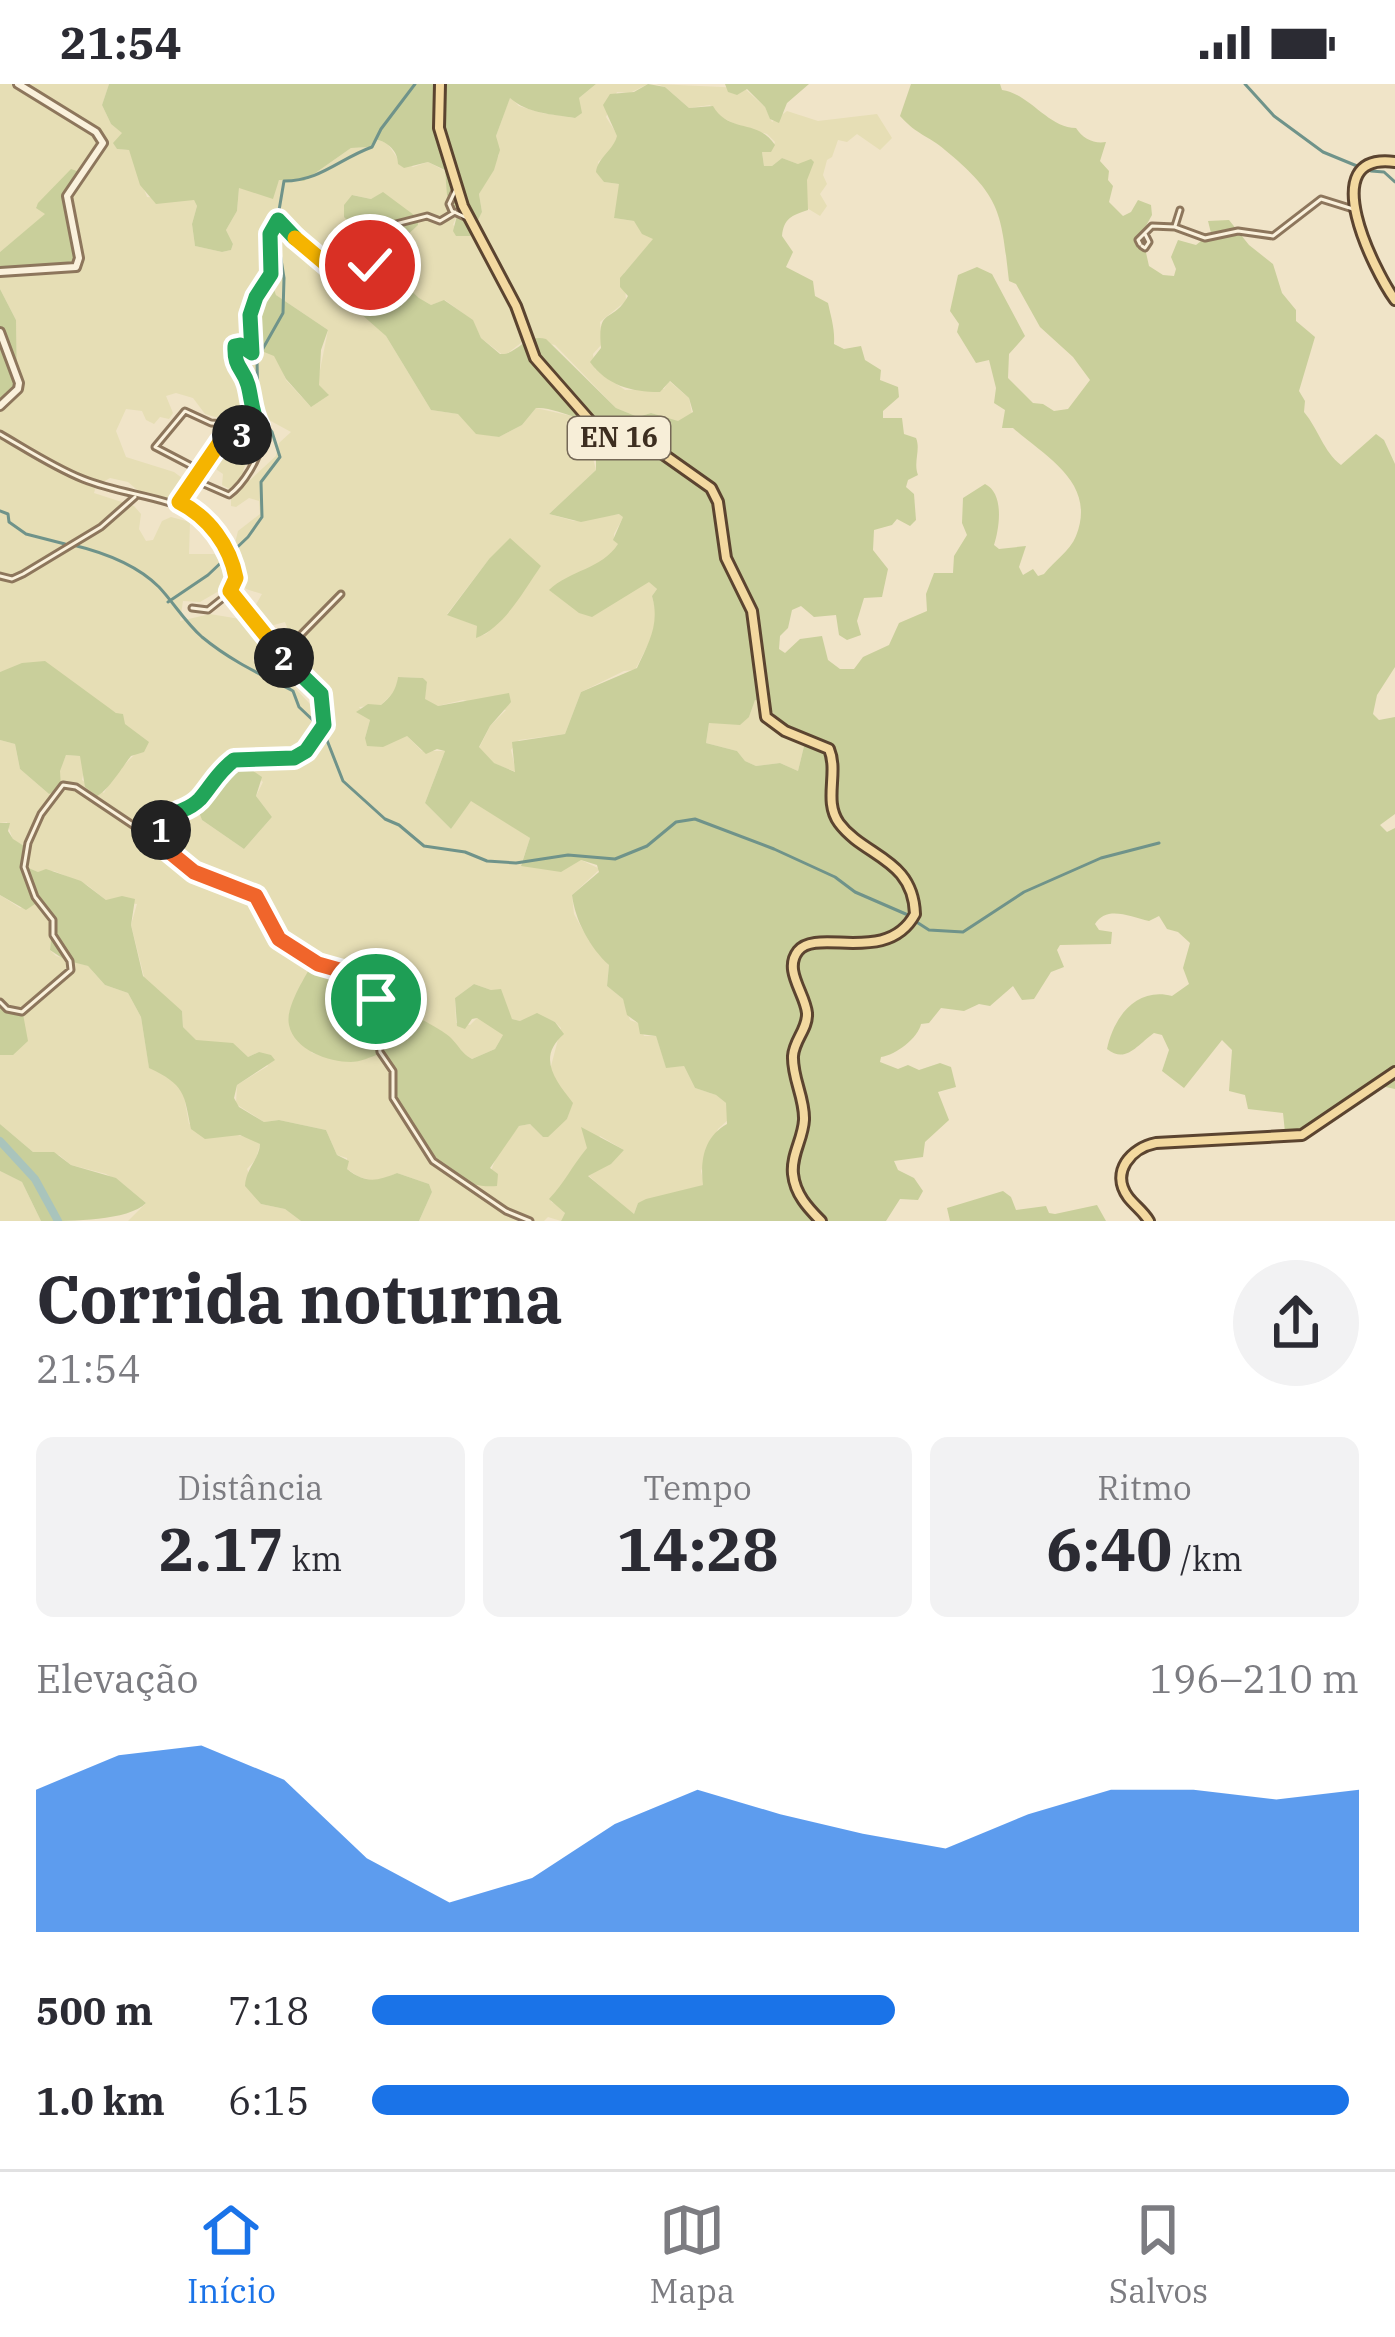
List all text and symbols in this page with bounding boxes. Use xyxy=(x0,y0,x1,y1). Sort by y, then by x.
text: 21:54 xyxy=(60,13,182,71)
pin xyxy=(319,214,421,316)
icon: check xyxy=(337,232,403,298)
pin: 3 xyxy=(212,405,272,465)
text: 3 xyxy=(232,413,252,456)
road number: EN 16 xyxy=(568,417,670,459)
pin: 2 xyxy=(254,628,314,688)
text: 2 xyxy=(274,636,294,679)
pin: 1 xyxy=(131,800,191,860)
text: 1 xyxy=(151,808,171,851)
pin xyxy=(325,948,427,1050)
icon: arrive xyxy=(343,966,409,1032)
text: Corrida noturna xyxy=(36,1255,563,1341)
button: share xyxy=(1233,1260,1359,1386)
text: 21:54 xyxy=(36,1343,141,1394)
text: Distância xyxy=(178,1466,323,1509)
text: Tempo xyxy=(643,1466,752,1509)
text: Ritmo xyxy=(1097,1466,1192,1509)
text: 2.17 xyxy=(159,1509,284,1588)
text: 14:28 xyxy=(616,1509,779,1588)
text: 6:40 xyxy=(1046,1509,1172,1588)
text: km xyxy=(284,1537,342,1580)
text: /km xyxy=(1172,1537,1243,1580)
text: Elevação xyxy=(36,1653,199,1704)
text: 196–210 m xyxy=(1149,1653,1359,1704)
text: 500 m xyxy=(36,1985,153,2036)
text: 7:18 xyxy=(228,1985,309,2036)
text: 1.0 km xyxy=(36,2075,165,2126)
text: 6:15 xyxy=(228,2075,309,2126)
tab: Início xyxy=(187,2197,276,2312)
tab: Mapa xyxy=(650,2197,735,2312)
tab: Salvos xyxy=(1109,2197,1208,2312)

